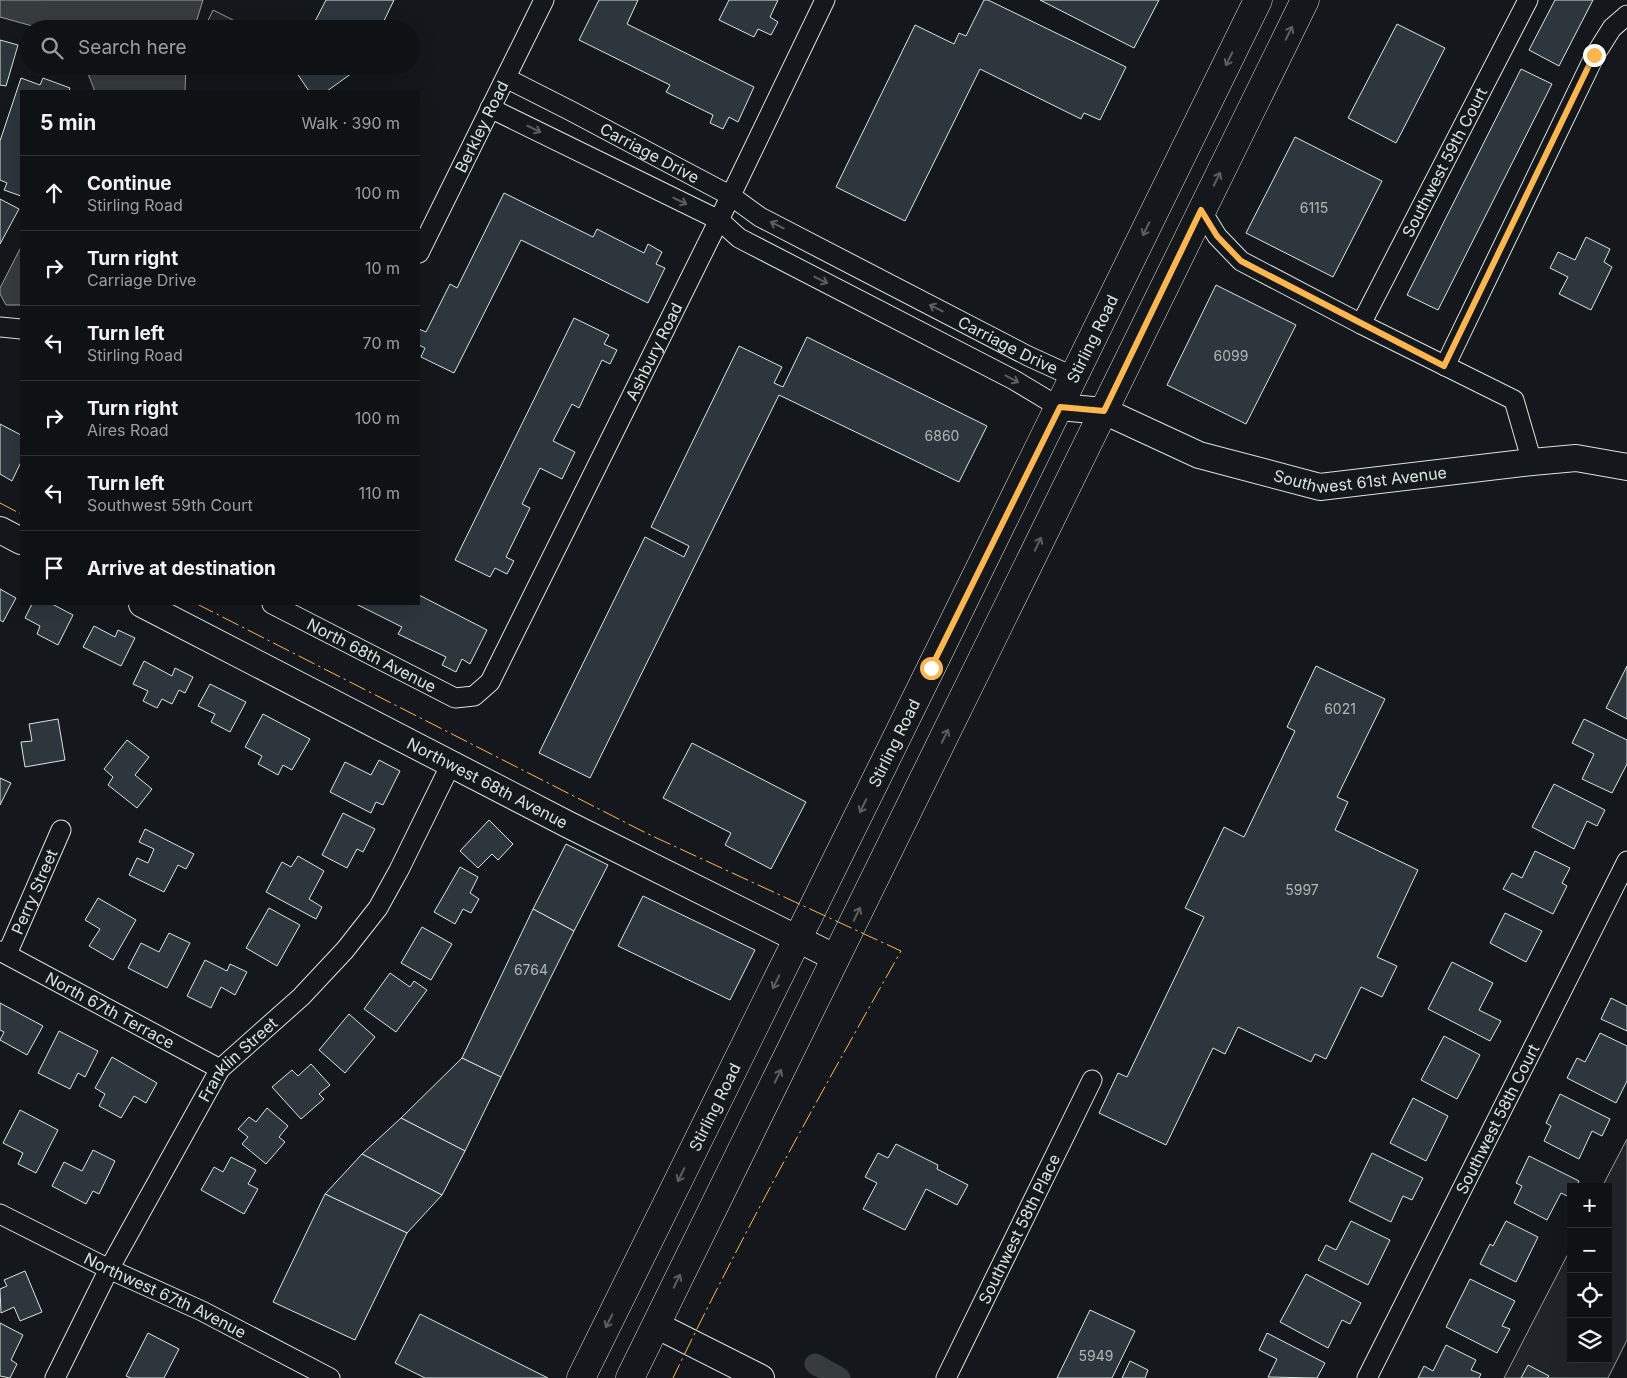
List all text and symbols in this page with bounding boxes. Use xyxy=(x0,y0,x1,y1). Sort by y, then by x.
search box xyxy=(20,20,420,75)
one-way arrow xyxy=(1284,26,1294,41)
icon: search xyxy=(38,34,66,62)
text: Search here xyxy=(78,36,187,59)
route end xyxy=(1583,44,1606,67)
one-way arrow xyxy=(1224,52,1234,67)
street label: Berkley Road xyxy=(450,77,513,176)
street label: Southwest 59th Court xyxy=(1398,84,1491,240)
text: 5 min xyxy=(40,110,96,135)
text: Walk · 390 m xyxy=(301,113,400,133)
street label: Carriage Drive xyxy=(597,118,703,187)
one-way arrow xyxy=(526,125,541,134)
one-way arrow xyxy=(1212,171,1222,186)
text: Continue xyxy=(87,172,172,195)
icon: ahead xyxy=(40,179,68,207)
text: 100 m xyxy=(355,183,400,203)
text: Stirling Road xyxy=(87,195,183,215)
one-way arrow xyxy=(672,197,687,206)
house number: 6115 xyxy=(1300,199,1328,216)
one-way arrow xyxy=(769,220,784,230)
one-way arrow xyxy=(1141,221,1150,236)
text: Turn right xyxy=(87,247,178,270)
icon: right xyxy=(40,254,68,282)
text: 10 m xyxy=(365,258,400,278)
text: Carriage Drive xyxy=(87,270,196,290)
one-way arrow xyxy=(813,276,828,285)
street label: Stirling Road xyxy=(1062,291,1122,386)
street label: Ashbury Road xyxy=(621,299,686,404)
one-way arrow xyxy=(929,303,944,313)
street label: Carriage Drive xyxy=(955,311,1061,378)
text: Turn left xyxy=(87,322,165,345)
icon: left xyxy=(40,329,68,357)
text: 70 m xyxy=(363,333,400,353)
text: Stirling Road xyxy=(87,345,183,365)
house number: 6099 xyxy=(1214,347,1248,364)
one-way arrow xyxy=(1004,374,1019,384)
text: Turn right xyxy=(87,397,178,420)
icon: right xyxy=(40,404,68,432)
text: 100 m xyxy=(355,408,400,428)
text: Aires Road xyxy=(87,420,169,440)
house number: 6860 xyxy=(925,427,959,444)
street label: Southwest 61st Avenue xyxy=(1271,462,1448,497)
text: Turn left xyxy=(87,472,165,495)
icon: left xyxy=(40,479,68,507)
text: 110 m xyxy=(358,483,400,503)
text: Southwest 59th Court xyxy=(87,495,253,515)
one-way arrow xyxy=(1034,537,1044,552)
icon: arrive xyxy=(40,554,68,582)
text: Arrive at destination xyxy=(87,557,276,580)
street label: North 68th Avenue xyxy=(304,614,440,697)
route start xyxy=(920,657,943,680)
street label: Stirling Road xyxy=(864,696,924,790)
house number: 6021 xyxy=(1324,700,1356,717)
one-way arrow xyxy=(940,729,950,744)
street label: Northwest 68th Avenue xyxy=(404,733,571,833)
one-way arrow xyxy=(858,798,867,813)
street label: Perry Street xyxy=(7,846,61,937)
house number: 5997 xyxy=(1285,881,1319,898)
one-way arrow xyxy=(853,907,862,922)
house number: 6764 xyxy=(514,961,548,978)
street label: North 67th Terrace xyxy=(42,967,178,1053)
one-way arrow xyxy=(771,975,781,990)
street label: Franklin Street xyxy=(194,1013,281,1105)
street label: Southwest 58th Court xyxy=(1451,1041,1543,1197)
street label: Stirling Road xyxy=(684,1060,745,1154)
one-way arrow xyxy=(774,1069,783,1084)
street label: Southwest 58th Place xyxy=(974,1151,1064,1307)
one-way arrow xyxy=(676,1168,686,1183)
map controls xyxy=(1567,1183,1612,1363)
button: + xyxy=(1567,1183,1612,1228)
button: − xyxy=(1567,1228,1612,1273)
street label: Northwest 67th Avenue xyxy=(81,1248,250,1342)
button: locate xyxy=(1567,1273,1612,1318)
one-way arrow xyxy=(673,1274,682,1289)
one-way arrow xyxy=(604,1313,613,1328)
button: layers xyxy=(1567,1318,1612,1363)
house number: 5949 xyxy=(1079,1347,1113,1364)

